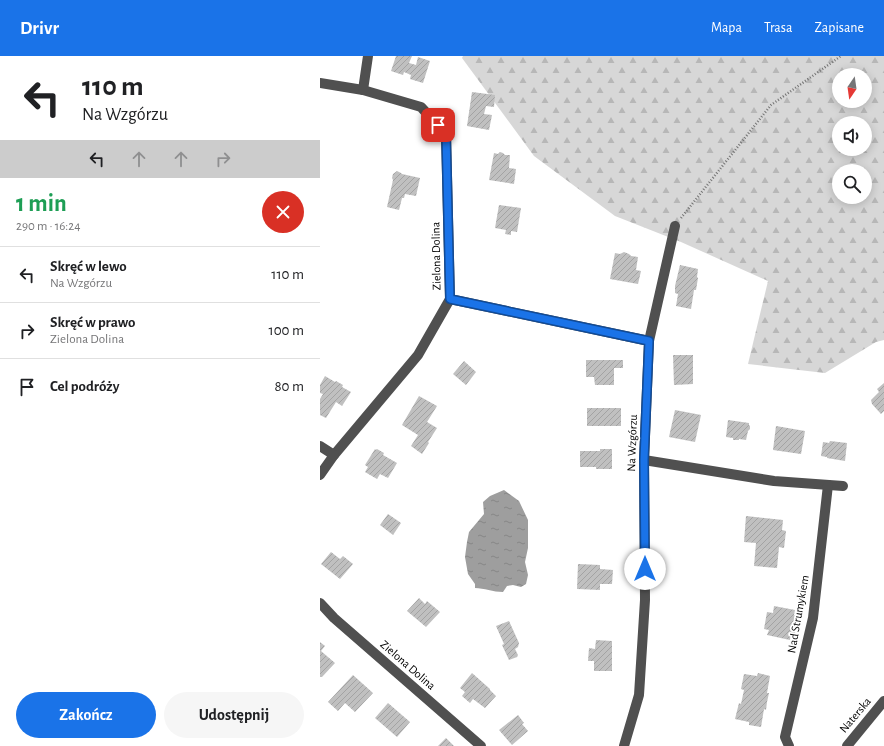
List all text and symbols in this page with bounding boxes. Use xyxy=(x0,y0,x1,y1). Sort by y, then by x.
text: Drivr xyxy=(20,19,59,38)
text: Mapa xyxy=(711,21,742,35)
text: Trasa xyxy=(764,21,792,35)
text: Zapisane xyxy=(814,21,864,35)
north arrow xyxy=(832,68,872,108)
map controls xyxy=(832,68,872,204)
icon: left xyxy=(16,72,68,124)
text: 110 m xyxy=(82,73,144,101)
text: Na Wzgórzu xyxy=(82,106,168,124)
pin xyxy=(421,108,455,142)
icon: arrive xyxy=(427,114,449,136)
button: sound xyxy=(832,116,872,156)
icon: left xyxy=(86,148,108,170)
icon: ahead xyxy=(128,148,150,170)
icon: ahead xyxy=(170,148,192,170)
icon: right xyxy=(212,148,234,170)
button: search xyxy=(832,164,872,204)
button: close xyxy=(262,191,304,233)
text: 1 min xyxy=(16,192,67,216)
text: 290 m · 16:24 xyxy=(16,220,80,233)
street label: Zielona Dolina xyxy=(429,221,443,290)
text: Skręć w lewo xyxy=(50,259,127,274)
icon: left xyxy=(16,264,38,286)
text: 110 m xyxy=(271,267,304,282)
text: Na Wzgórzu xyxy=(50,277,112,290)
text: Skręć w prawo xyxy=(50,315,135,330)
icon: right xyxy=(16,320,38,342)
text: 100 m xyxy=(269,323,304,338)
text: Zielona Dolina xyxy=(50,333,124,346)
icon: arrive xyxy=(16,376,38,398)
text: Cel podróży xyxy=(50,379,119,394)
text: 80 m xyxy=(274,379,304,394)
street label: Na Wzgórzu xyxy=(625,414,639,472)
position arrow xyxy=(624,548,666,590)
street label: Nad Strumykiem xyxy=(785,574,812,654)
street label: Zielona Dolina xyxy=(378,638,438,692)
button: Zakończ xyxy=(16,692,156,738)
button: Udostępnij xyxy=(164,692,304,738)
street label: Naterska xyxy=(837,695,873,735)

